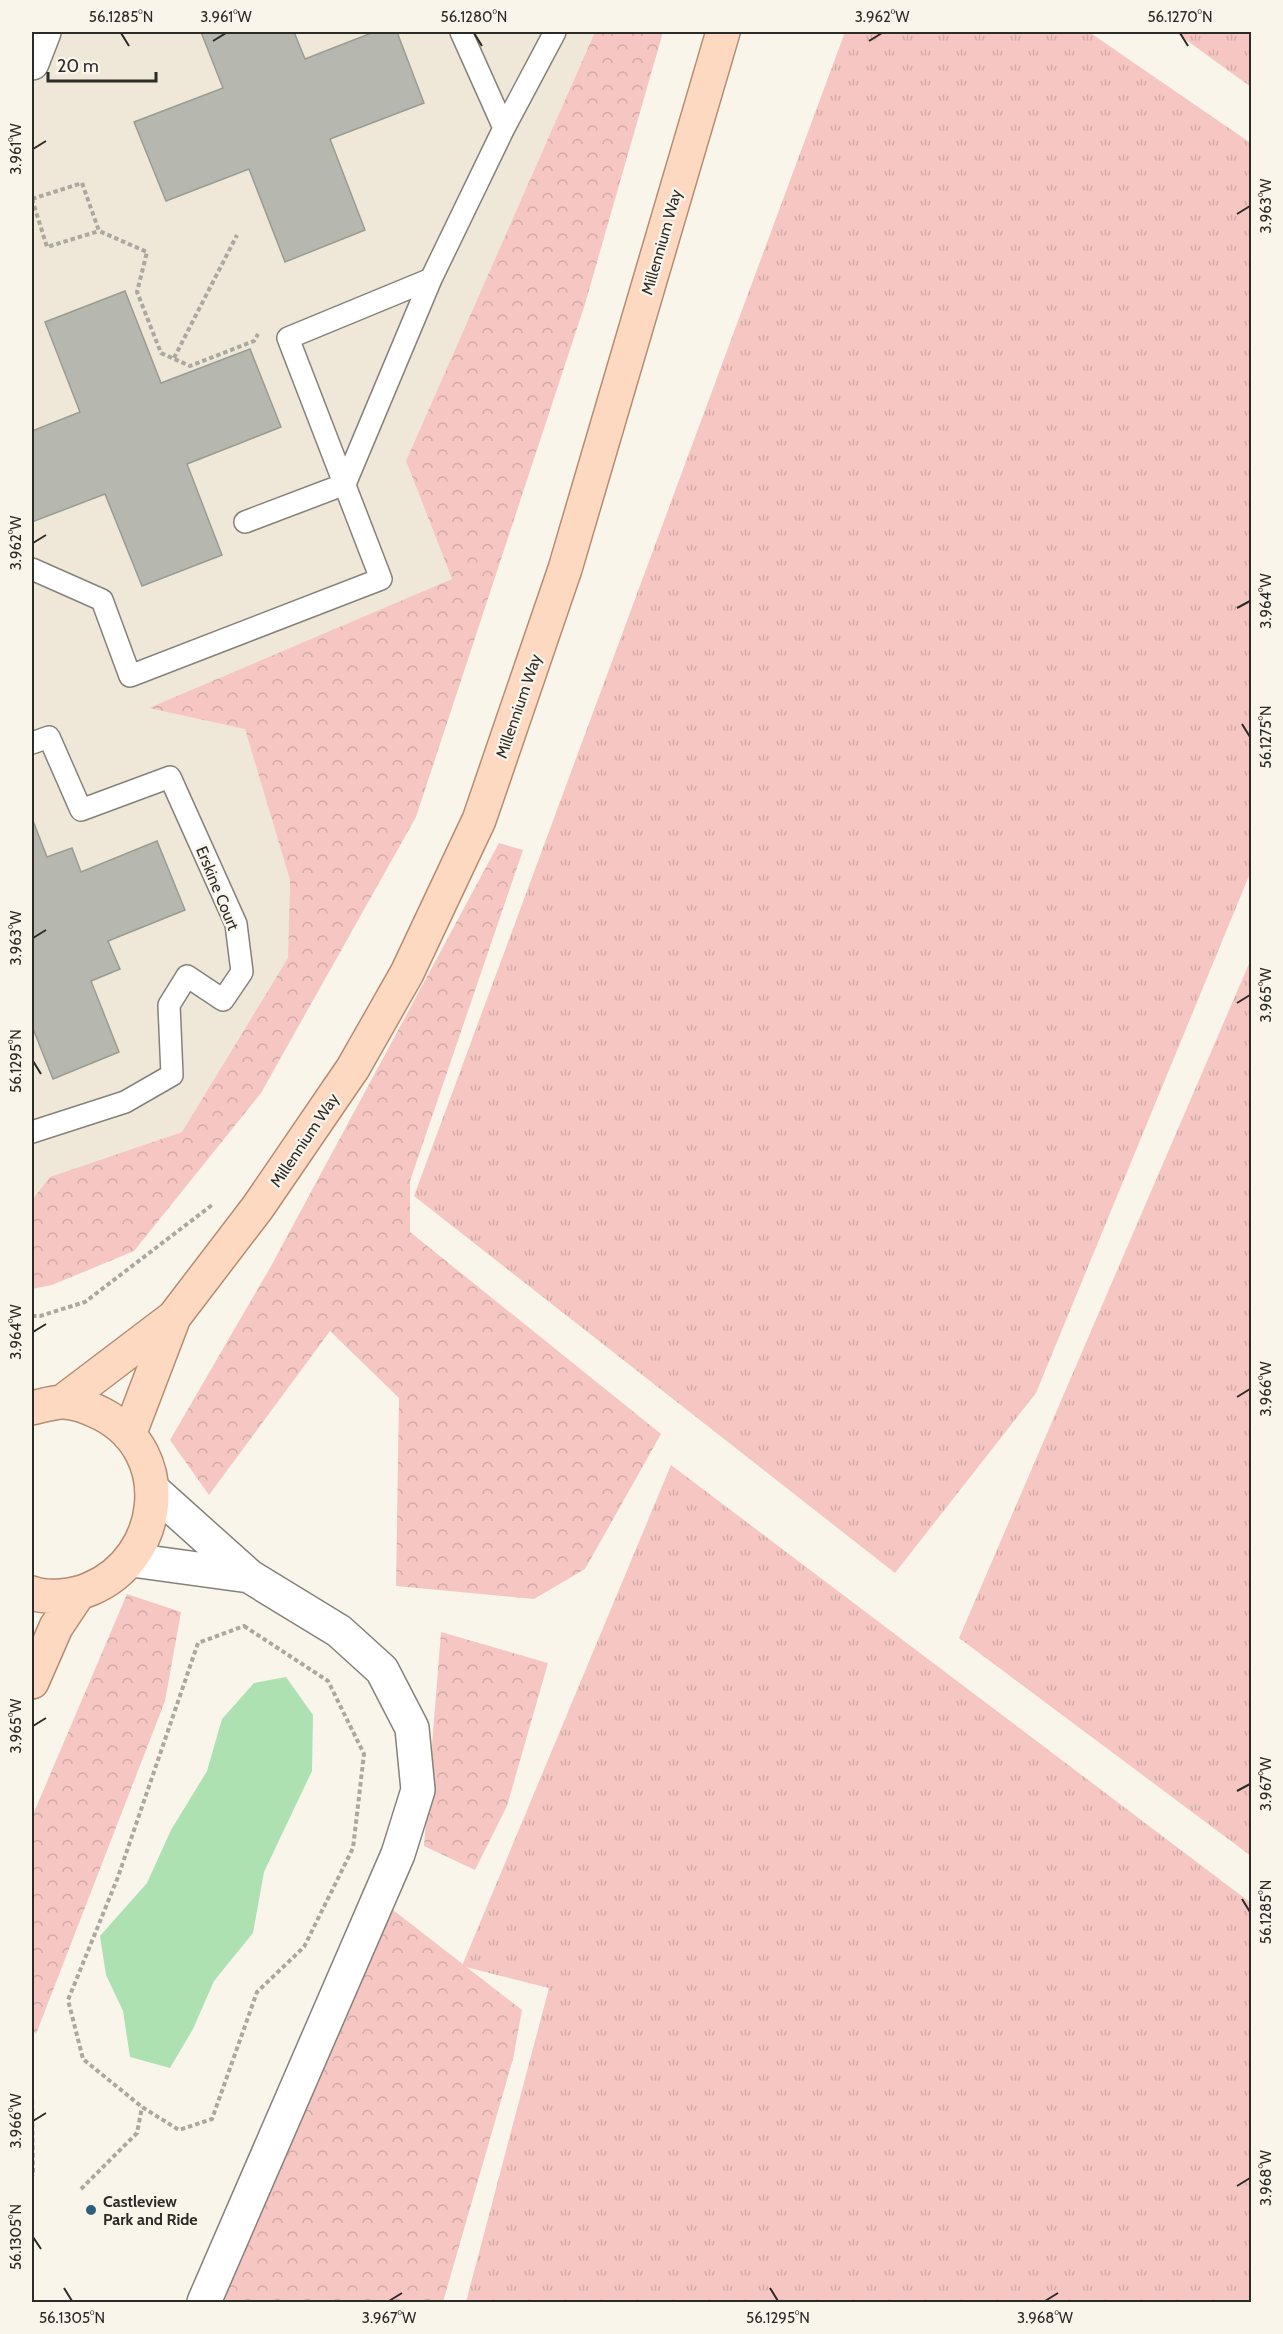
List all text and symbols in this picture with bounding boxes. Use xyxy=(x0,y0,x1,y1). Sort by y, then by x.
text: 56.1285°N xyxy=(89,8,153,26)
text: 3.961°W xyxy=(200,8,253,26)
text: 56.1280°N xyxy=(441,8,507,26)
text: 3.962°W xyxy=(855,8,910,26)
text: 56.1270°N xyxy=(1147,8,1213,26)
scale bar xyxy=(48,45,156,83)
text: 20 m xyxy=(57,55,99,77)
text: 3.961°W xyxy=(7,122,25,175)
text: 3.963°W xyxy=(1257,178,1275,233)
street label: Millennium Way xyxy=(637,187,686,297)
text: 3.962°W xyxy=(7,515,25,570)
text: 3.964°W xyxy=(1257,573,1275,629)
street label: Millennium Way xyxy=(492,651,545,761)
text: 56.1275°N xyxy=(1257,706,1275,768)
street label: Erskine Court xyxy=(192,843,243,934)
text: 3.963°W xyxy=(7,910,25,965)
text: 3.965°W xyxy=(1257,967,1275,1022)
text: 56.1295°N xyxy=(7,1029,25,1093)
street label: Millennium Way xyxy=(266,1090,343,1191)
text: 3.964°W xyxy=(7,1304,25,1360)
text: 3.966°W xyxy=(1257,1361,1275,1417)
text: 3.965°W xyxy=(7,1698,25,1753)
text: 3.967°W xyxy=(1257,1756,1275,1811)
text: 56.1285°N xyxy=(1257,1880,1275,1944)
text: 3.966°W xyxy=(7,2093,25,2149)
text: 3.968°W xyxy=(1257,2149,1275,2206)
place label: Castleview Park and Ride xyxy=(103,2192,198,2229)
marker: Castleview Park and Ride xyxy=(84,2203,98,2217)
text: 56.1305°N xyxy=(7,2204,25,2270)
text: 56.1305°N xyxy=(39,2309,105,2327)
text: 3.967°W xyxy=(362,2309,417,2327)
text: 56.1295°N xyxy=(746,2309,810,2327)
text: 3.968°W xyxy=(1017,2309,1074,2327)

